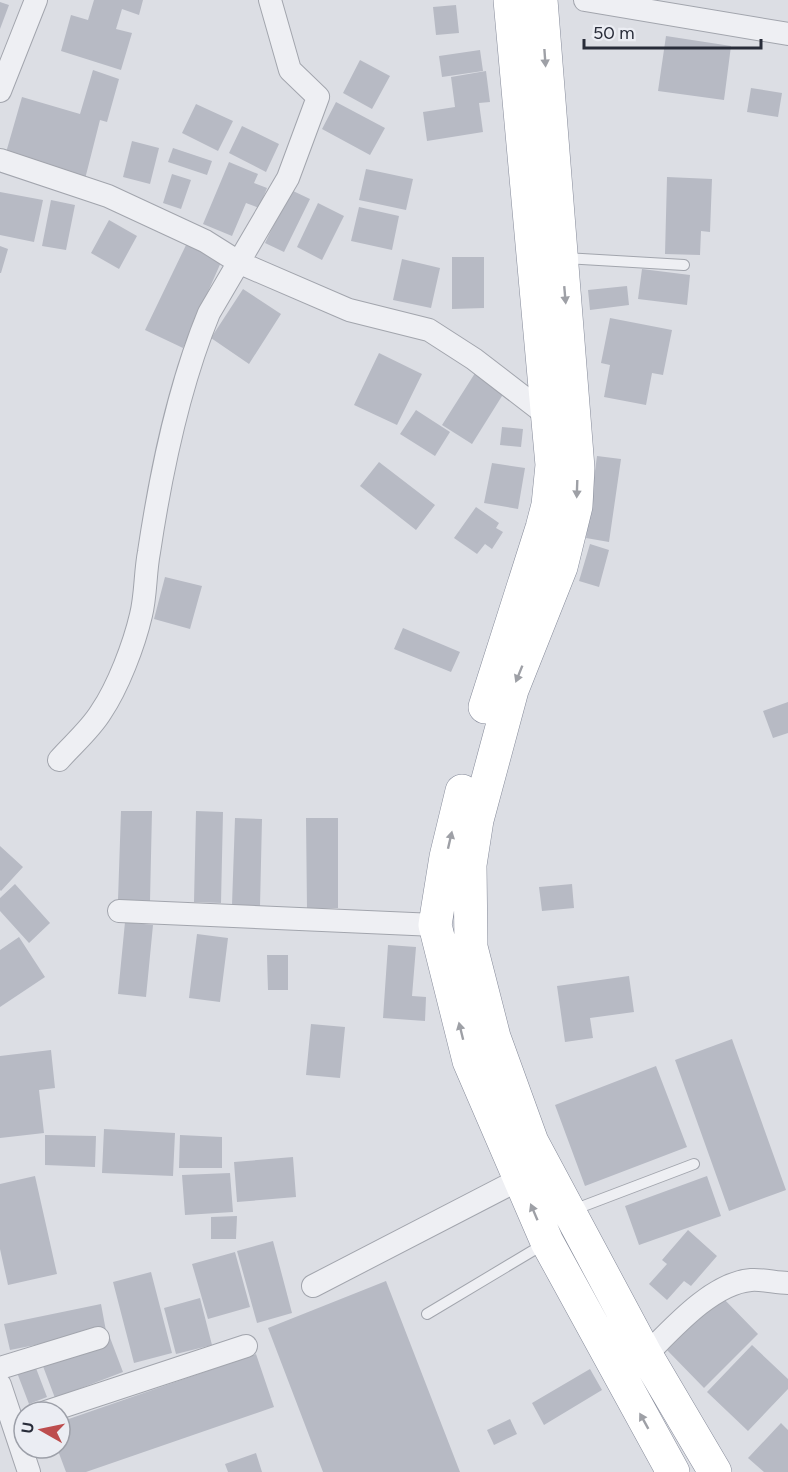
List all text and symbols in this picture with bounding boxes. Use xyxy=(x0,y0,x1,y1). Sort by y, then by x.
scale bar xyxy=(584,12,761,50)
text: 50 m xyxy=(593,22,635,44)
one-way arrow xyxy=(540,49,550,68)
one-way arrow xyxy=(560,285,570,304)
one-way arrow xyxy=(573,479,582,498)
one-way arrow xyxy=(514,665,523,683)
one-way arrow xyxy=(446,831,456,850)
one-way arrow xyxy=(456,1022,466,1040)
one-way arrow xyxy=(529,1203,538,1220)
north arrow xyxy=(12,1400,72,1460)
one-way arrow xyxy=(639,1412,649,1429)
text: U xyxy=(17,1421,38,1435)

